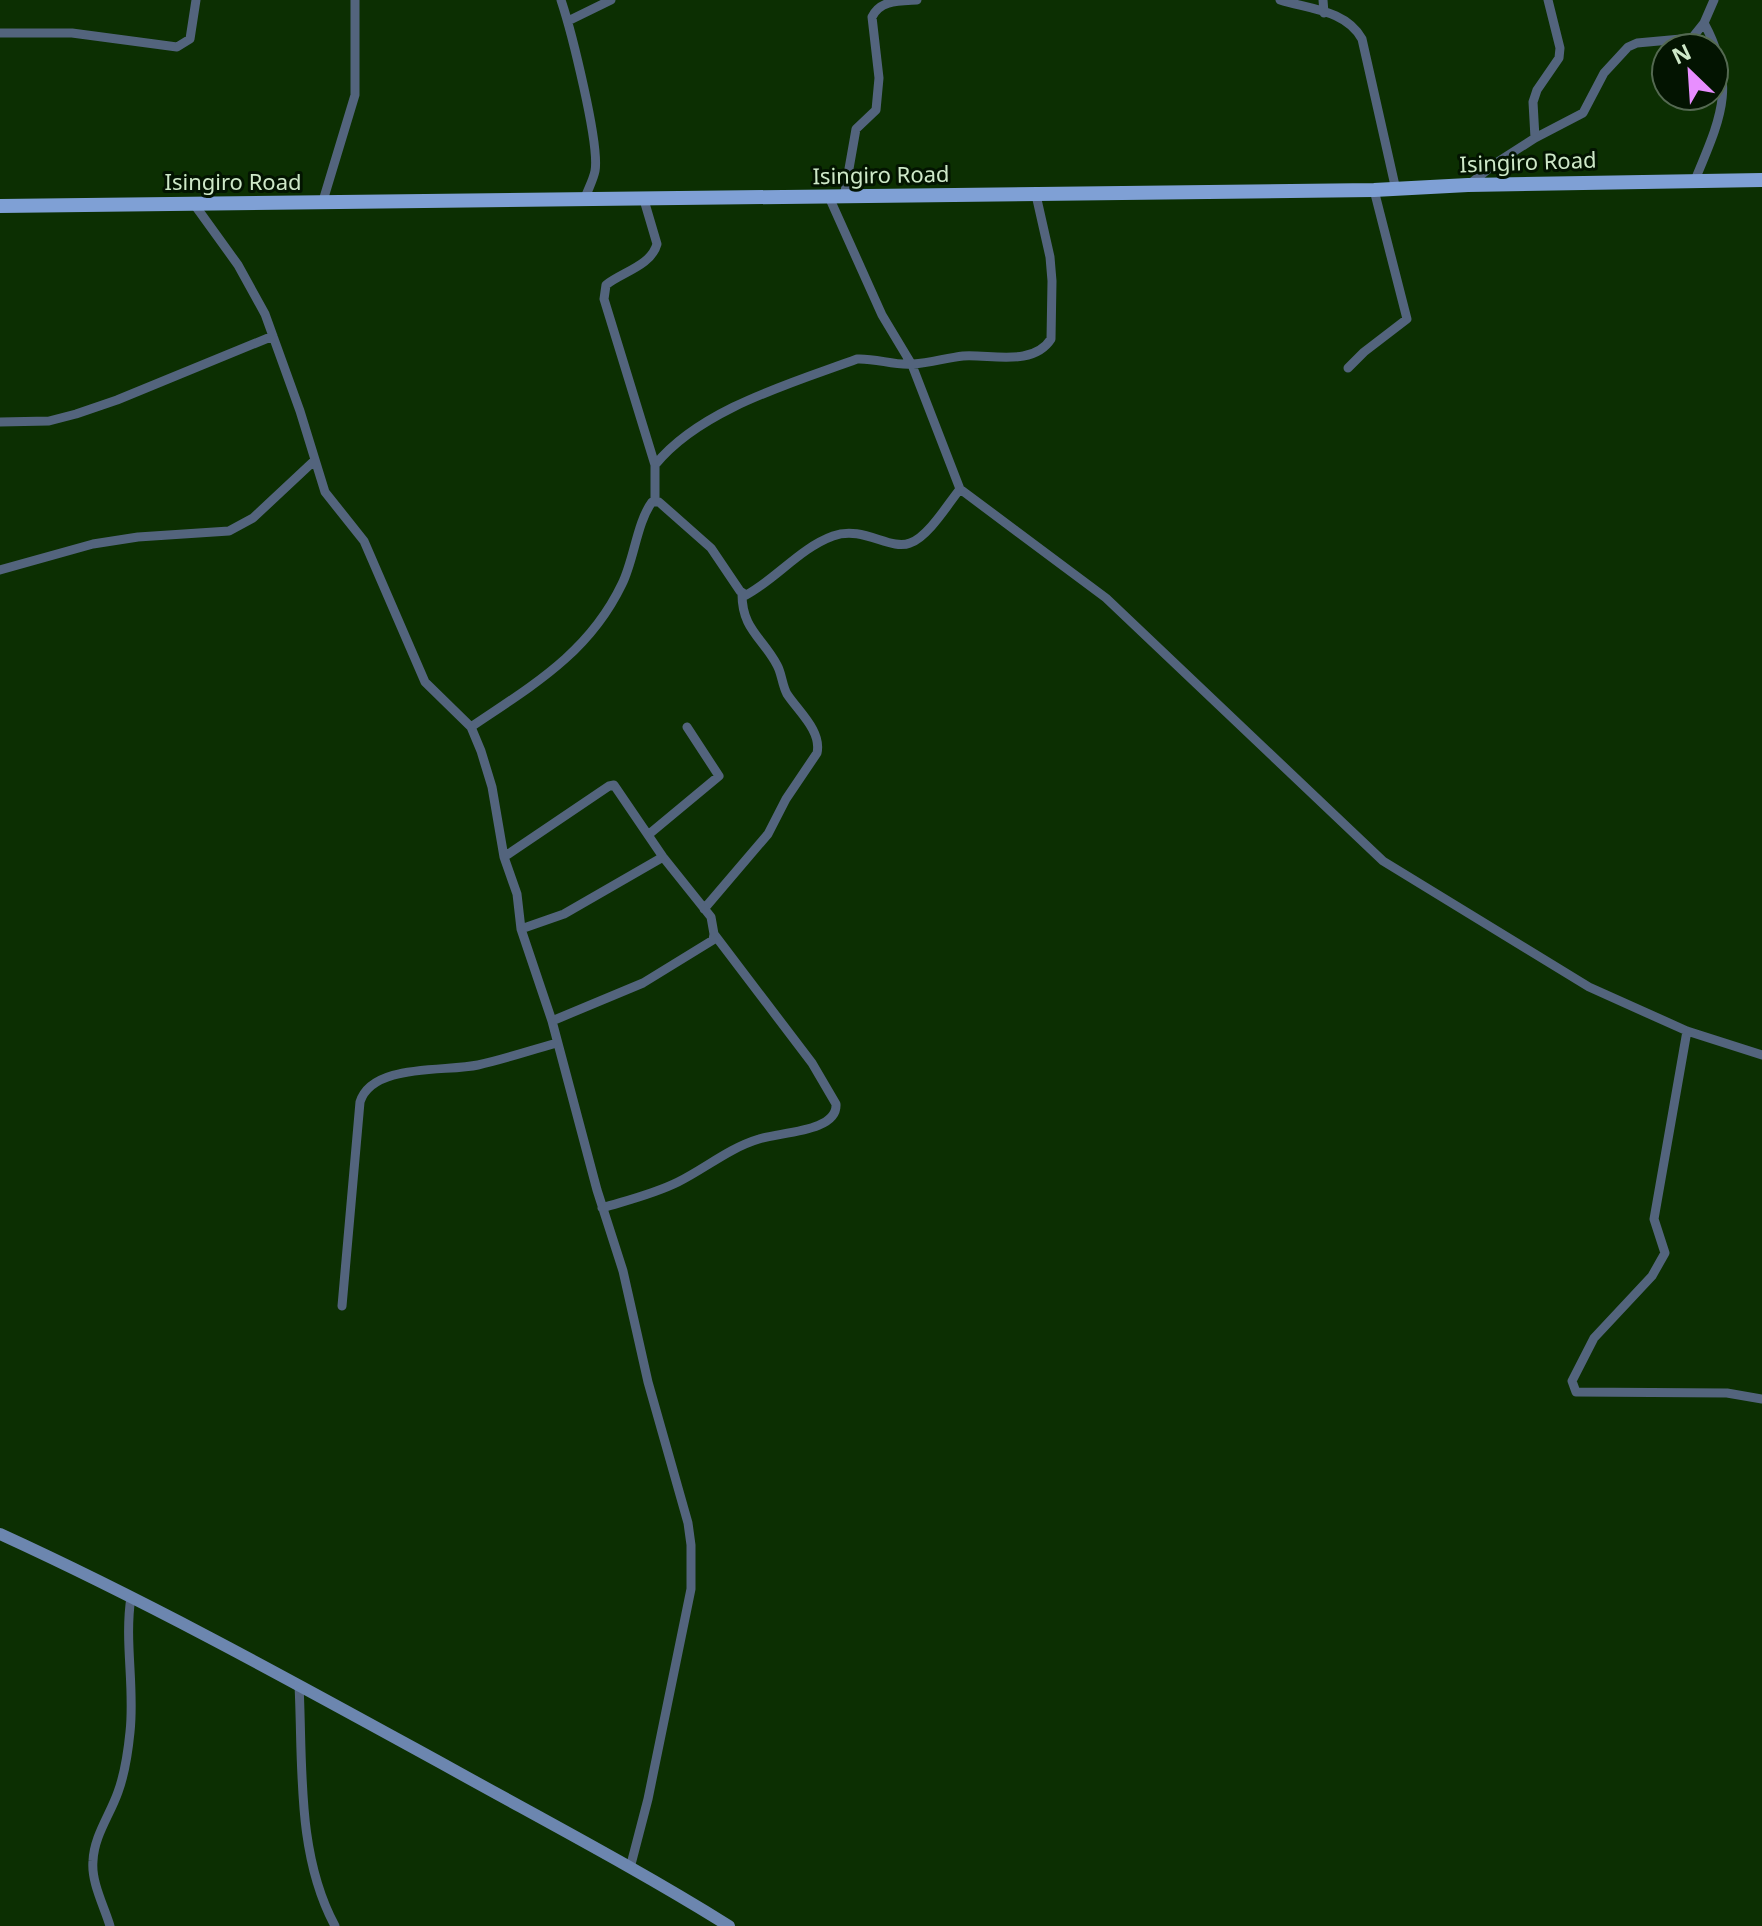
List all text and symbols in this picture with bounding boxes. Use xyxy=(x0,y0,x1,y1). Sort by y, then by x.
north arrow xyxy=(1650,32,1730,112)
text: N xyxy=(1667,36,1696,70)
street label: Isingiro Road xyxy=(1459,144,1597,178)
street label: Isingiro Road xyxy=(812,158,950,190)
street label: Isingiro Road xyxy=(164,166,302,196)

